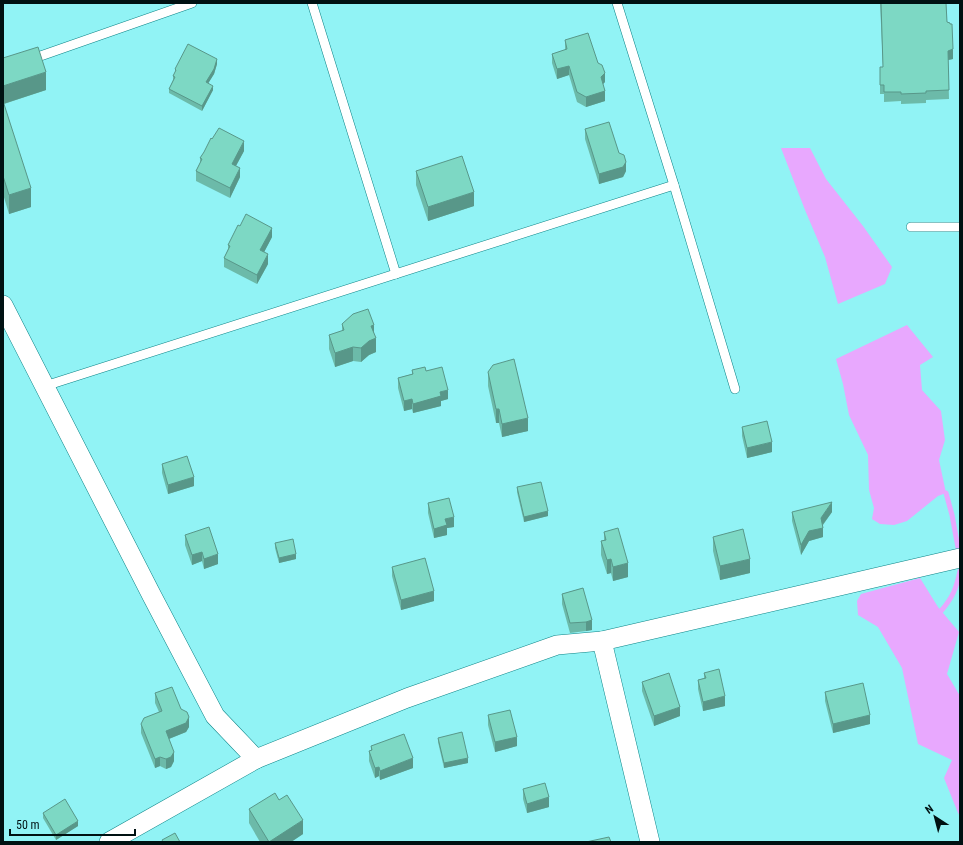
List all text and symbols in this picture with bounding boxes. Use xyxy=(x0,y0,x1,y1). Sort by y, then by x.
north arrow xyxy=(915,797,955,837)
text: N xyxy=(923,802,936,817)
scale bar xyxy=(10,811,135,837)
text: 50 m xyxy=(16,818,40,832)

